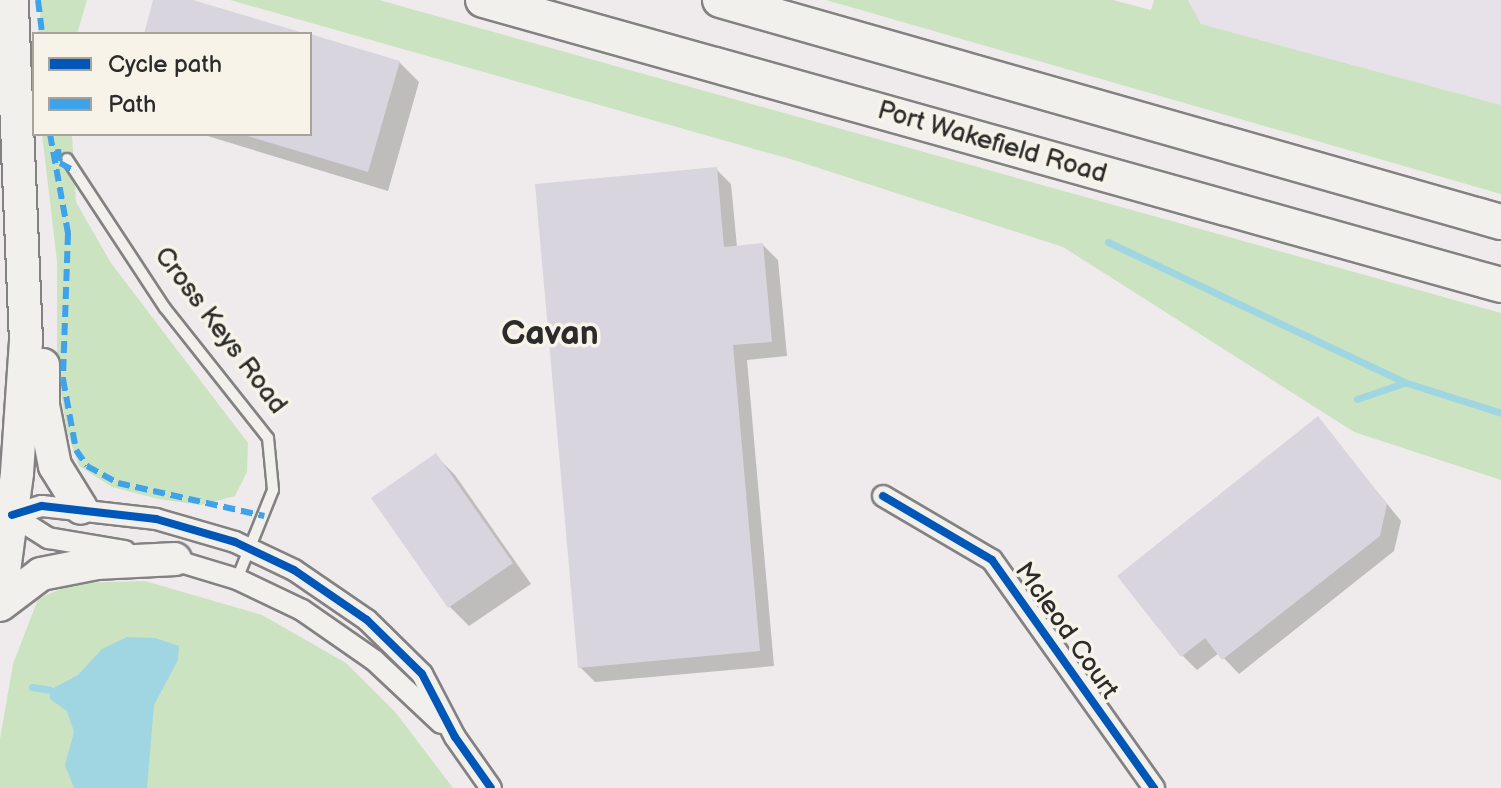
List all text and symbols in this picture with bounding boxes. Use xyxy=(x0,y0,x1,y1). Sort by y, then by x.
legend xyxy=(32,32,312,136)
text: Cycle path xyxy=(108,50,222,79)
text: Path xyxy=(108,90,156,119)
street label: Port Wakefield Road xyxy=(873,95,1111,191)
street label: Cross Keys Road xyxy=(147,241,293,421)
district label: Cavan xyxy=(501,314,599,354)
street label: Mcleod Court xyxy=(1008,557,1124,705)

